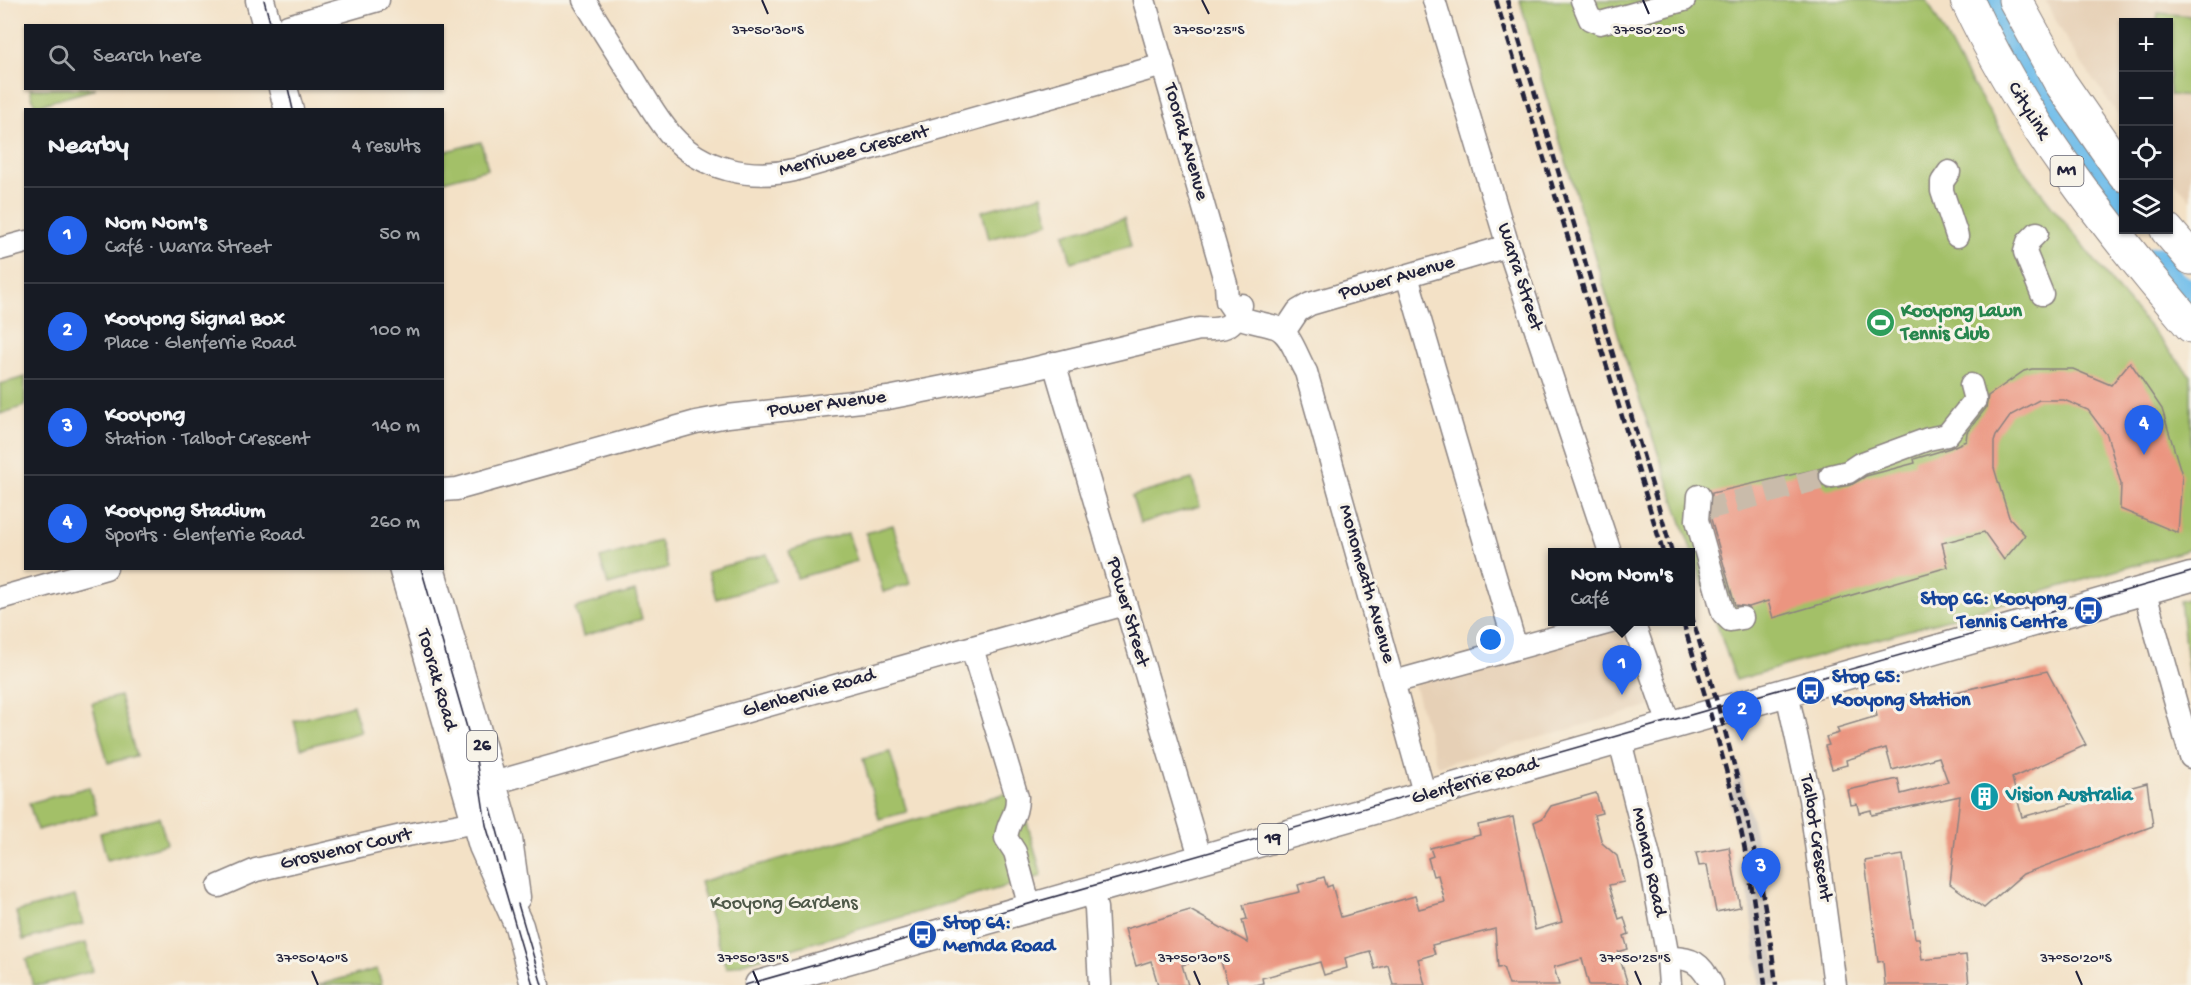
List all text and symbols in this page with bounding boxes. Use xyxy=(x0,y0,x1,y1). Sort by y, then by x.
map controls xyxy=(2119,18,2173,234)
button: + xyxy=(2119,18,2173,72)
text: 37°50'30"S xyxy=(731,22,804,40)
text: 37°50'25"S xyxy=(1173,22,1245,40)
text: 37°50'20"S xyxy=(1612,22,1685,40)
search box xyxy=(24,24,444,90)
icon: search xyxy=(45,41,78,74)
text: Search here xyxy=(93,44,201,70)
button: − xyxy=(2119,72,2173,126)
street label: CityLink xyxy=(2001,78,2056,146)
street label: Toorak Avenue xyxy=(1157,80,1213,204)
street label: Merriwee Crescent xyxy=(777,120,933,183)
button: locate xyxy=(2119,126,2173,180)
text: Nearby xyxy=(48,132,129,163)
text: 4 results xyxy=(352,136,420,159)
road number: M1 xyxy=(2050,156,2084,186)
button: layers xyxy=(2119,180,2173,234)
text: Nom Nom's xyxy=(105,211,207,237)
street label: Warra Street xyxy=(1491,220,1548,335)
text: 1 xyxy=(63,224,72,247)
text: 50 m xyxy=(379,224,420,247)
text: Café · Warra Street xyxy=(105,237,271,260)
street label: Power Avenue xyxy=(1336,251,1458,307)
place label: Kooyong Lawn Tennis Club xyxy=(1899,301,2023,347)
text: Kooyong Signal Box xyxy=(105,307,285,333)
sports icon: Kooyong Lawn Tennis Club xyxy=(1864,307,1896,339)
text: 2 xyxy=(63,320,72,343)
text: 100 m xyxy=(370,320,420,343)
text: Place · Glenferrie Road xyxy=(105,333,295,356)
street label: Power Avenue xyxy=(765,386,888,424)
text: Kooyong xyxy=(105,403,185,429)
pin: 4 xyxy=(2124,406,2164,455)
text: 3 xyxy=(62,416,73,439)
text: 140 m xyxy=(372,416,420,439)
text: Station · Talbot Crescent xyxy=(105,429,309,452)
text: Kooyong Stadium xyxy=(105,499,265,525)
street label: Monomeath Avenue xyxy=(1332,502,1400,666)
text: 4 xyxy=(63,512,72,535)
text: 260 m xyxy=(370,512,420,535)
text: Sports · Glenferrie Road xyxy=(105,525,303,548)
popup xyxy=(1548,548,1695,626)
street label: Power Street xyxy=(1100,554,1154,671)
text: Nom Nom's xyxy=(1571,563,1672,589)
text: Café xyxy=(1571,589,1609,612)
place label: Stop 66: Kooyong Tennis Centre xyxy=(1920,589,2068,635)
bus stop icon: Stop 66: Kooyong Tennis Centre xyxy=(2072,595,2104,627)
your location xyxy=(1476,625,1505,654)
street label: Toorak Road xyxy=(410,626,462,735)
pin: 1 xyxy=(1602,646,1642,695)
street label: Glenbervie Road xyxy=(740,663,880,724)
place label: Stop 65: Kooyong Station xyxy=(1831,667,1971,713)
bus stop icon: Stop 65: Kooyong Station xyxy=(1795,674,1827,706)
pin: 2 xyxy=(1722,692,1762,741)
road number: 26 xyxy=(467,731,497,761)
street label: Glenferrie Road xyxy=(1409,752,1543,811)
street label: Talbot Crescent xyxy=(1794,772,1837,905)
building icon: Vision Australia xyxy=(1969,780,2001,812)
place label: Vision Australia xyxy=(2005,785,2133,808)
street label: Monaro Road xyxy=(1625,805,1671,921)
street label: Grosvenor Court xyxy=(278,823,416,876)
road number: 19 xyxy=(1258,824,1288,854)
pin: 3 xyxy=(1742,848,1780,898)
park label: Kooyong Gardens xyxy=(710,893,858,916)
place label: Stop 64: Mernda Road xyxy=(943,913,1057,959)
bus stop icon: Stop 64: Mernda Road xyxy=(906,919,938,951)
text: 37°50'40"S xyxy=(275,950,348,968)
text: 37°50'35"S xyxy=(716,950,789,968)
text: 37°50'30"S xyxy=(1157,950,1230,968)
text: 37°50'25"S xyxy=(1599,950,1671,968)
text: 37°50'20"S xyxy=(2039,950,2112,968)

